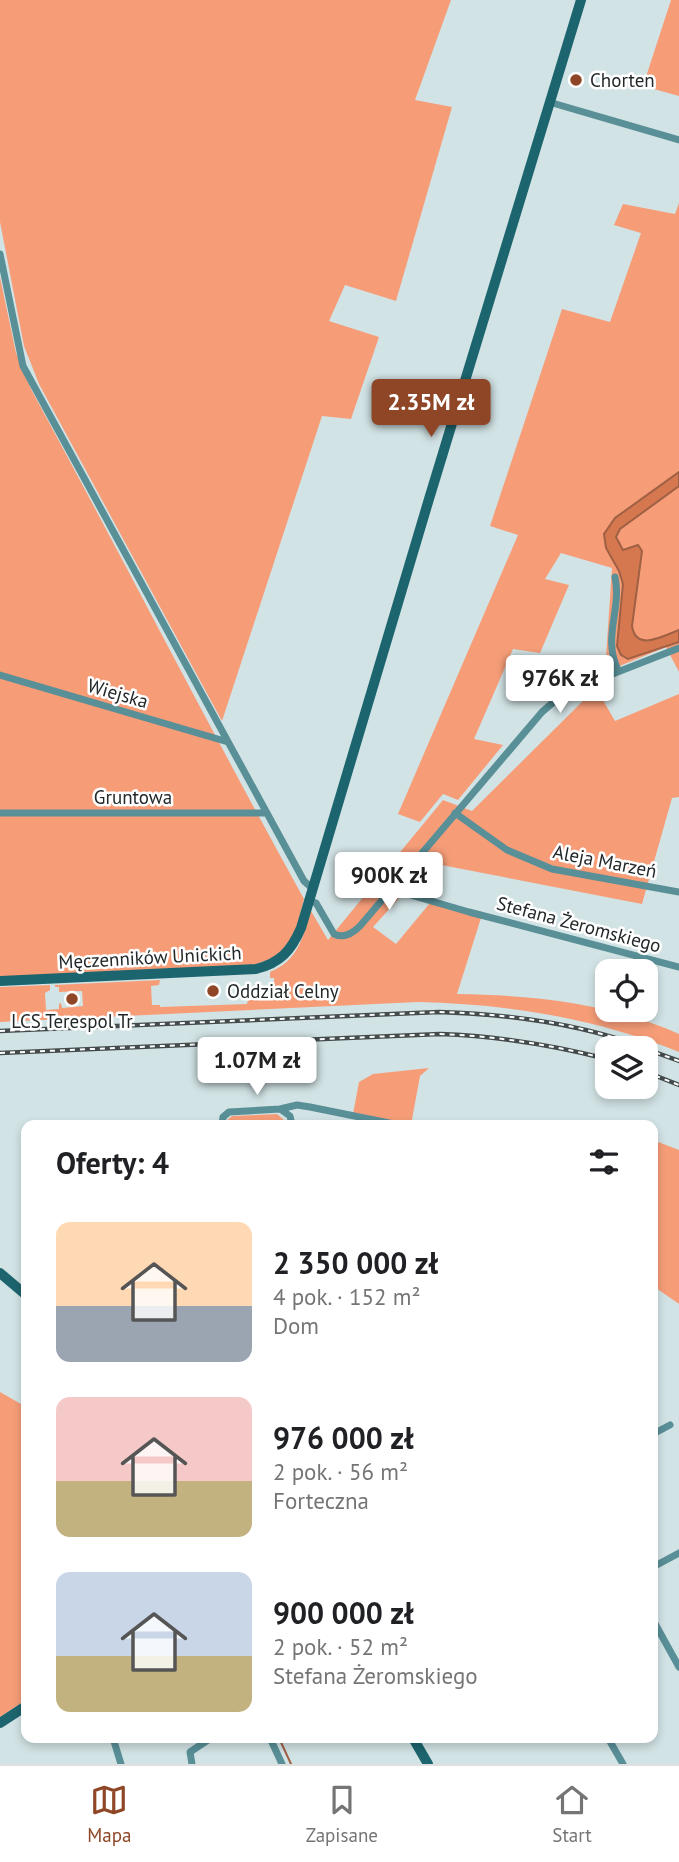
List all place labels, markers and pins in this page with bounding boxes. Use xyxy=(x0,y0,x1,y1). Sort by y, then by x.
place label: Chorten xyxy=(590,68,655,92)
marker: Chorten xyxy=(568,72,584,88)
pin: 2.35M zł xyxy=(359,380,503,439)
pin: 976K zł xyxy=(495,656,625,715)
pin: 900K zł xyxy=(324,852,454,912)
place label: Oddział Celny xyxy=(227,979,339,1003)
marker: Oddział Celny xyxy=(205,983,221,999)
marker: LCS Terespol Tr xyxy=(64,991,80,1007)
place label: LCS Terespol Tr xyxy=(11,1009,133,1033)
pin: 1.07M zł xyxy=(185,1038,329,1097)

